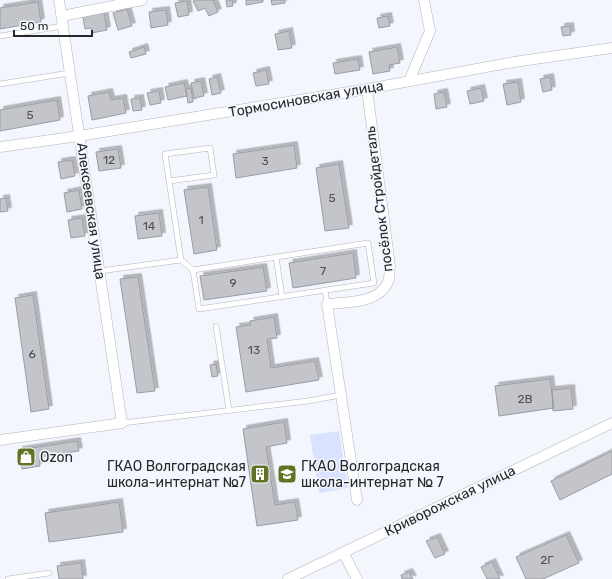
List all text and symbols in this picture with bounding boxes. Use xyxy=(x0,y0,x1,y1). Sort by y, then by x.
scale bar xyxy=(14,12,92,38)
text: 50 m xyxy=(20,19,48,33)
street label: Тормосиновская улица xyxy=(227,77,385,121)
house number: 5 xyxy=(26,108,34,122)
street label: посёлок Стройдеталь xyxy=(362,125,396,273)
street label: Алексеевская улица xyxy=(73,141,109,281)
house number: 12 xyxy=(103,153,115,167)
house number: 3 xyxy=(261,154,269,168)
house number: 5 xyxy=(328,191,336,205)
house number: 1 xyxy=(198,213,204,227)
house number: 14 xyxy=(143,219,156,233)
house number: 7 xyxy=(320,264,326,278)
house number: 9 xyxy=(229,276,237,290)
house number: 13 xyxy=(248,343,260,357)
house number: 6 xyxy=(28,347,36,361)
house number: 2В xyxy=(517,392,533,406)
shop icon: Ozon xyxy=(15,446,37,468)
place label: Ozon xyxy=(40,449,73,466)
place label: ГКАО Волгоградская школа-интернат №7 xyxy=(107,458,246,491)
place label: ГКАО Волгоградская школа-интернат № 7 xyxy=(301,458,444,491)
street label: Криворожская улица xyxy=(382,462,518,540)
building icon: ГКАО Волгоградская школа-интернат №7 xyxy=(249,463,271,485)
school or university icon: ГКАО Волгоградская школа-интернат № 7 xyxy=(276,463,298,485)
house number: 2Г xyxy=(540,553,554,567)

